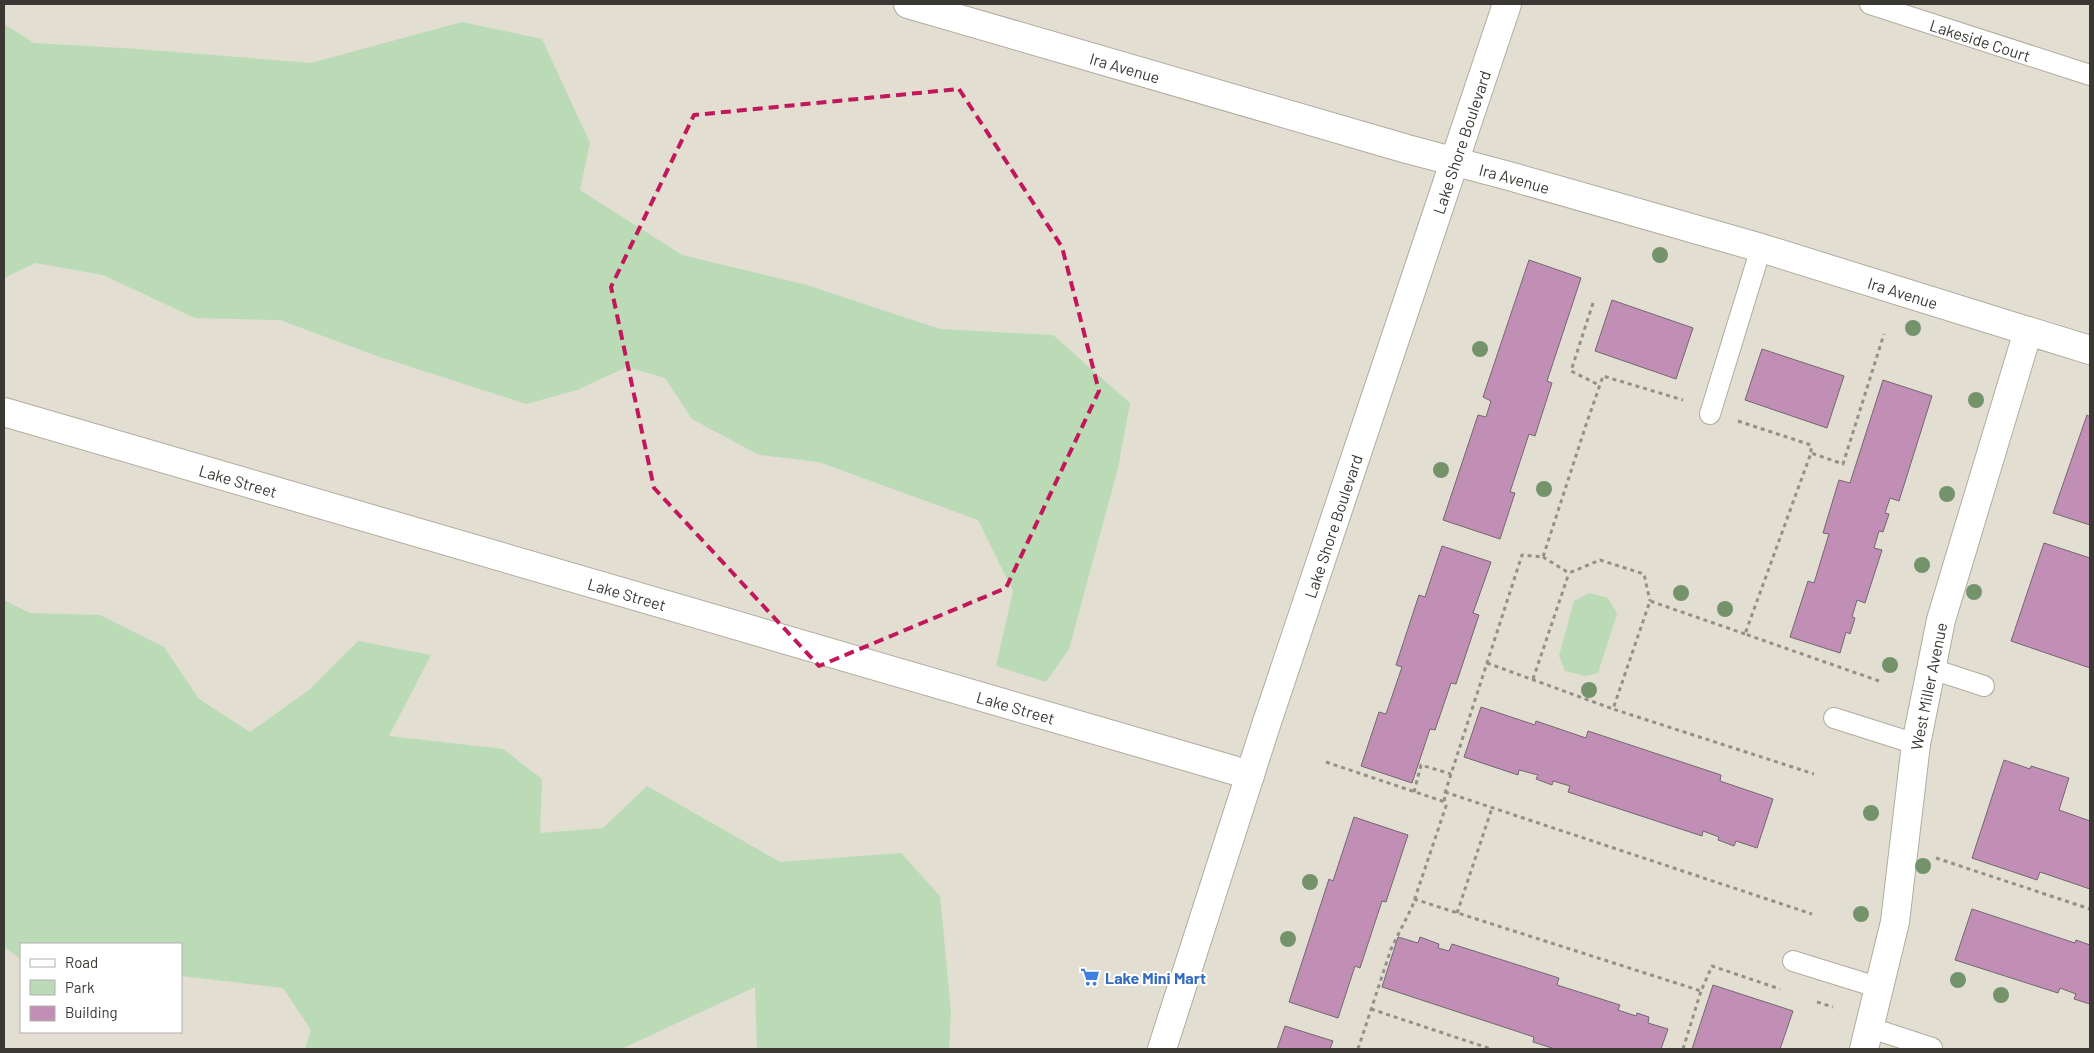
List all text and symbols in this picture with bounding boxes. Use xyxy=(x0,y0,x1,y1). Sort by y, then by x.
street label: Lakeside Court xyxy=(1928,15,2033,65)
street label: Ira Avenue xyxy=(1088,48,1162,86)
street label: Lake Shore Boulevard xyxy=(1428,68,1494,216)
street label: Ira Avenue xyxy=(1477,159,1552,197)
street label: Ira Avenue xyxy=(1866,272,1940,312)
street label: Lake Shore Boulevard xyxy=(1300,452,1365,600)
street label: Lake Street xyxy=(197,460,280,501)
street label: Lake Street xyxy=(586,573,668,614)
street label: West Miller Avenue xyxy=(1906,621,1950,752)
street label: Lake Street xyxy=(975,686,1057,727)
legend xyxy=(20,943,182,1033)
text: Road xyxy=(65,953,98,971)
supermarket icon: Lake Mini Mart xyxy=(1079,966,1101,988)
place label: Lake Mini Mart xyxy=(1105,968,1206,987)
text: Park xyxy=(65,978,95,996)
text: Building xyxy=(65,1003,118,1021)

